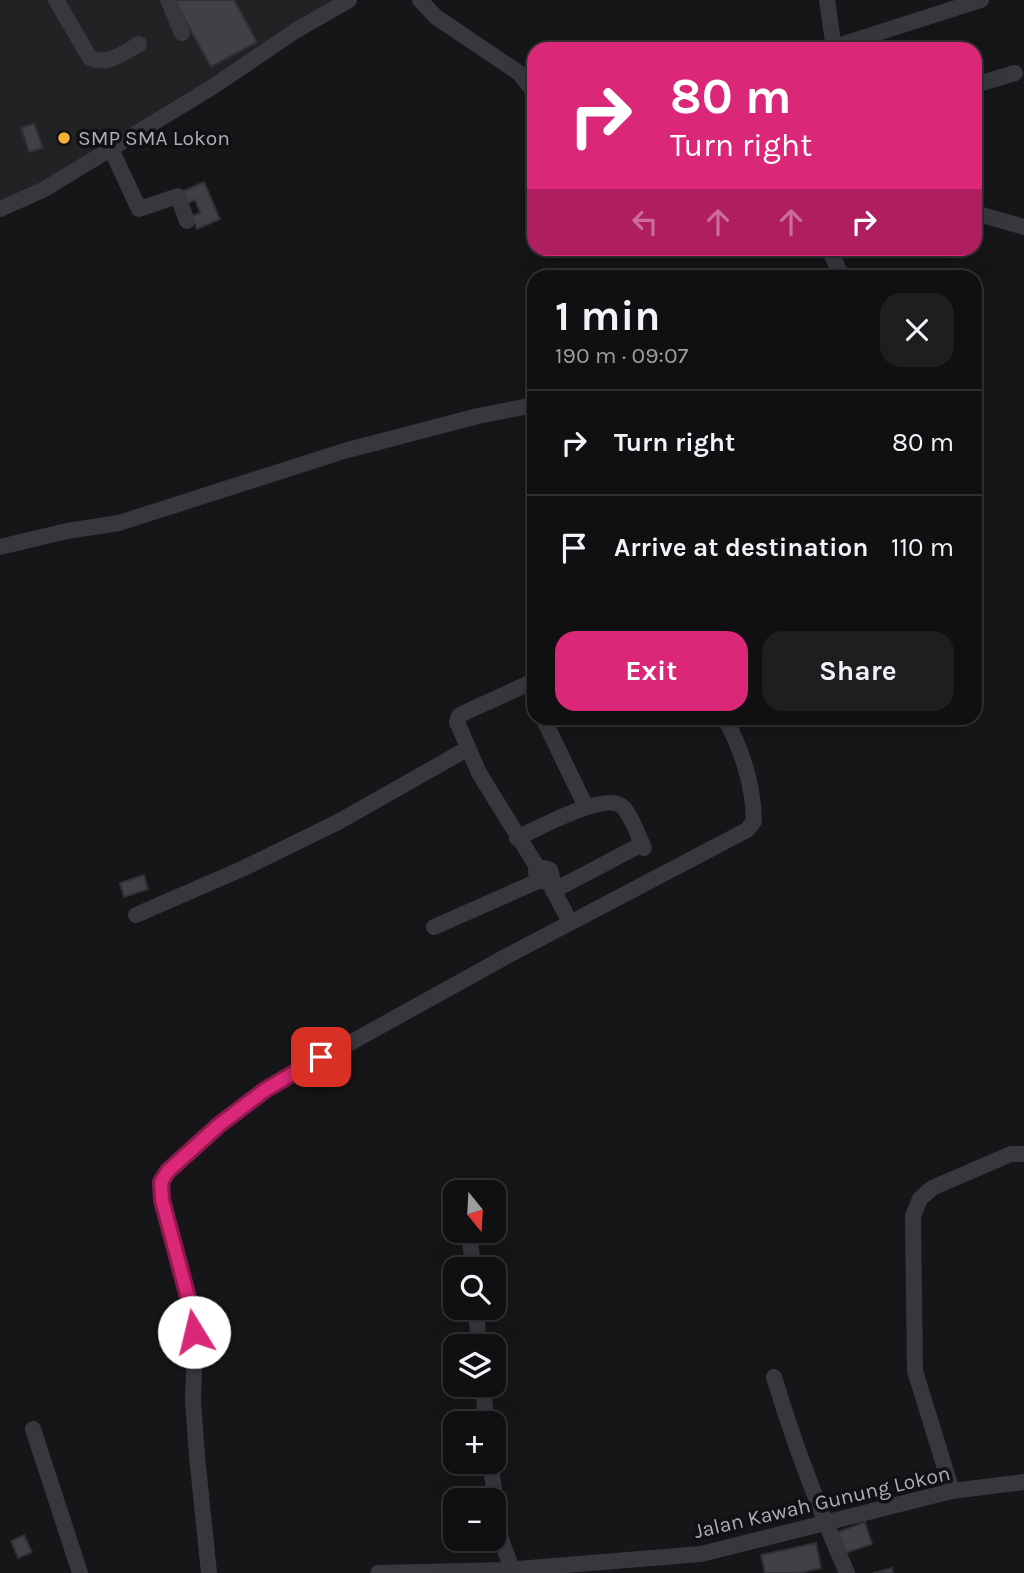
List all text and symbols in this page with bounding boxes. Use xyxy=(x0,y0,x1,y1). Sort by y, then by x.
text: 80 m xyxy=(670,68,792,125)
icon: right xyxy=(555,70,646,161)
place label: SMP SMA Lokon xyxy=(78,126,230,150)
text: Turn right xyxy=(670,127,812,164)
marker: SMP SMA Lokon xyxy=(56,130,72,146)
icon: left xyxy=(626,203,664,241)
icon: ahead xyxy=(699,203,737,241)
icon: ahead xyxy=(772,203,810,241)
icon: right xyxy=(845,203,883,241)
text: 1 min xyxy=(555,291,660,341)
button: close xyxy=(880,293,954,367)
text: 190 m · 09:07 xyxy=(555,342,688,369)
icon: right xyxy=(555,424,593,462)
text: Turn right xyxy=(614,427,735,458)
text: 80 m xyxy=(892,427,954,458)
icon: arrive xyxy=(555,529,593,567)
text: Arrive at destination xyxy=(614,532,868,563)
text: 110 m xyxy=(891,532,954,563)
button: Exit xyxy=(555,631,748,711)
button: Share xyxy=(762,631,954,711)
pin xyxy=(291,1027,351,1087)
icon: arrive xyxy=(302,1038,340,1076)
north arrow xyxy=(443,1180,506,1242)
map controls xyxy=(443,1180,506,1551)
button: search xyxy=(443,1257,506,1320)
position arrow xyxy=(157,1295,231,1369)
button: layers xyxy=(443,1334,506,1397)
button: + xyxy=(443,1411,506,1474)
street label: Jalan Kawah Gunung Lokon xyxy=(692,1461,952,1543)
button: − xyxy=(443,1488,506,1551)

